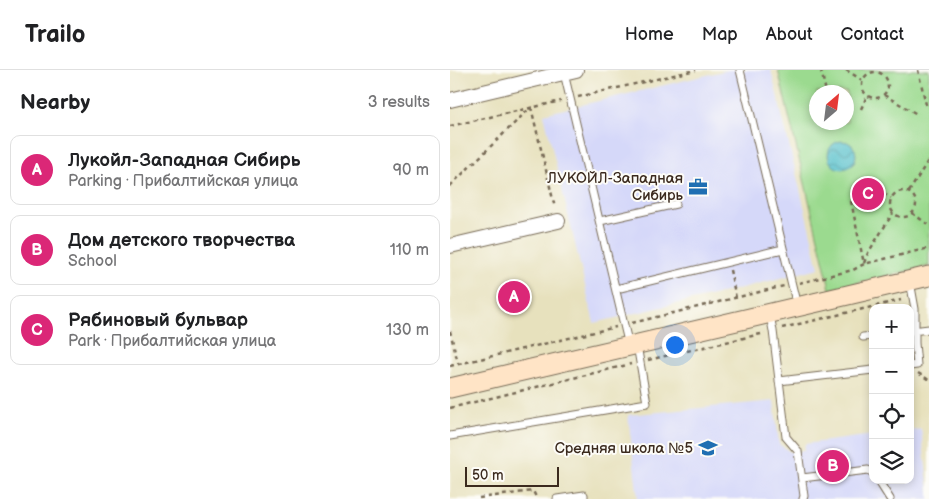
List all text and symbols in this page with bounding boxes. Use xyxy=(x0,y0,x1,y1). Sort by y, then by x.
text: Trailo xyxy=(25,20,85,49)
text: Home xyxy=(625,24,674,45)
text: Map xyxy=(702,24,738,45)
text: About xyxy=(766,24,813,45)
text: Contact xyxy=(841,24,904,45)
north arrow xyxy=(809,85,854,130)
text: Nearby xyxy=(20,90,90,115)
text: 3 results xyxy=(368,93,430,112)
text: Лукойл-Западная Сибирь xyxy=(68,149,300,172)
text: A xyxy=(32,161,42,180)
text: 90 m xyxy=(393,161,429,180)
place label: ЛУКОЙЛ-Западная Сибирь xyxy=(546,169,684,205)
text: Parking · Прибалтийская улица xyxy=(68,172,298,191)
pin: C xyxy=(852,175,884,213)
office icon: ЛУКОЙЛ-Западная Сибирь xyxy=(687,176,709,198)
text: Дом детского творчества xyxy=(68,229,295,252)
text: B xyxy=(31,241,43,260)
text: 110 m xyxy=(390,241,429,260)
text: School xyxy=(68,252,117,271)
pin: A xyxy=(498,278,530,316)
map controls xyxy=(869,304,914,484)
button: + xyxy=(869,304,914,349)
text: Рябиновый бульвар xyxy=(68,309,248,332)
text: C xyxy=(31,321,43,340)
text: 130 m xyxy=(386,321,429,340)
text: Park · Прибалтийская улица xyxy=(68,332,276,351)
your location xyxy=(662,332,688,358)
button: − xyxy=(869,349,914,394)
button: locate xyxy=(869,394,914,439)
school or university icon: Средняя школа №5 xyxy=(697,437,719,459)
place label: Средняя школа №5 xyxy=(555,439,693,458)
button: layers xyxy=(869,439,914,484)
pin: B xyxy=(817,447,849,485)
scale bar xyxy=(465,464,559,487)
text: 50 m xyxy=(472,467,504,484)

